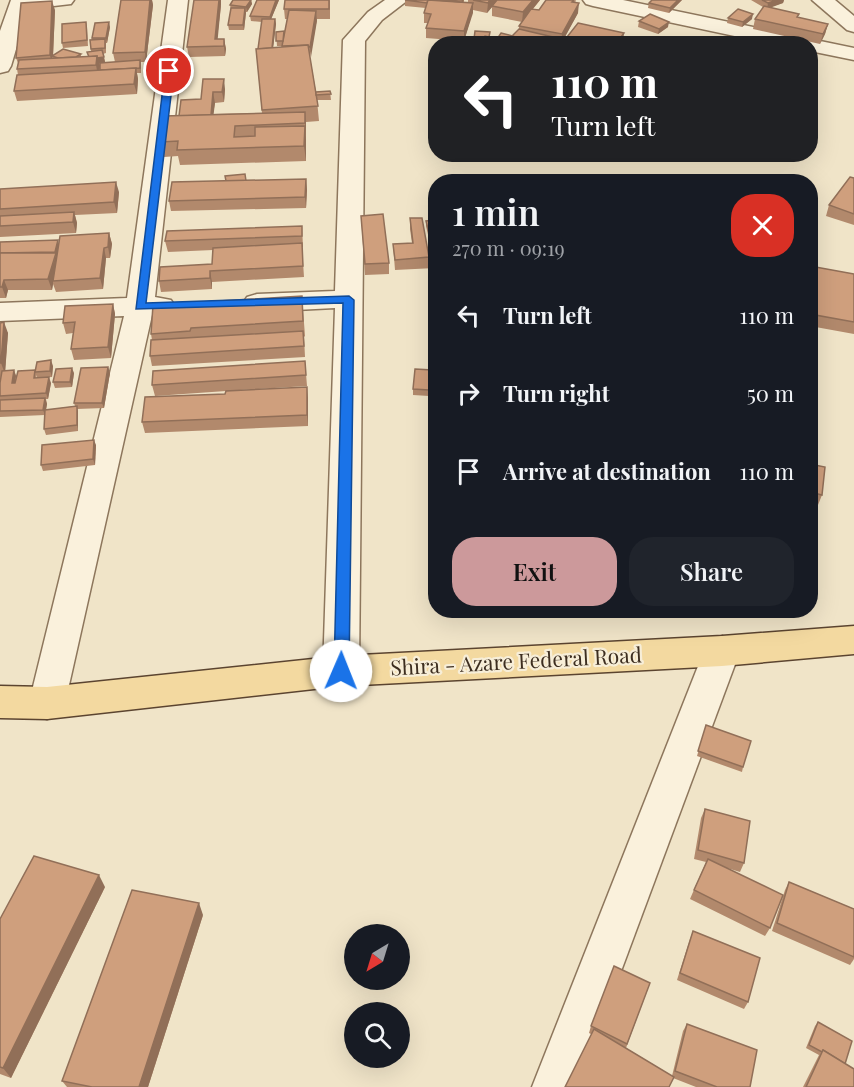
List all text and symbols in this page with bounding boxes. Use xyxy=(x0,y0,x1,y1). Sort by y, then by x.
pin xyxy=(143,45,194,96)
text: 110 m xyxy=(551,53,658,109)
icon: arrive xyxy=(152,54,185,87)
icon: left xyxy=(452,60,530,138)
text: Turn left xyxy=(551,107,655,143)
text: 1 min xyxy=(452,187,540,235)
button: close xyxy=(731,194,794,257)
text: 270 m · 09:19 xyxy=(452,234,565,261)
icon: left xyxy=(452,299,485,332)
text: Turn left xyxy=(503,300,592,330)
text: 110 m xyxy=(740,300,794,330)
icon: right xyxy=(452,377,485,410)
text: Turn right xyxy=(503,378,609,408)
text: 50 m xyxy=(747,378,794,408)
icon: arrive xyxy=(452,455,485,488)
text: Arrive at destination xyxy=(503,456,711,486)
text: 110 m xyxy=(740,456,794,486)
button: Exit xyxy=(452,537,617,606)
button: Share xyxy=(629,537,794,606)
position arrow xyxy=(309,639,373,703)
street label: Shira - Azare Federal Road xyxy=(389,639,642,681)
north arrow xyxy=(344,924,410,990)
map controls xyxy=(344,924,410,1068)
button: search xyxy=(344,1002,410,1068)

